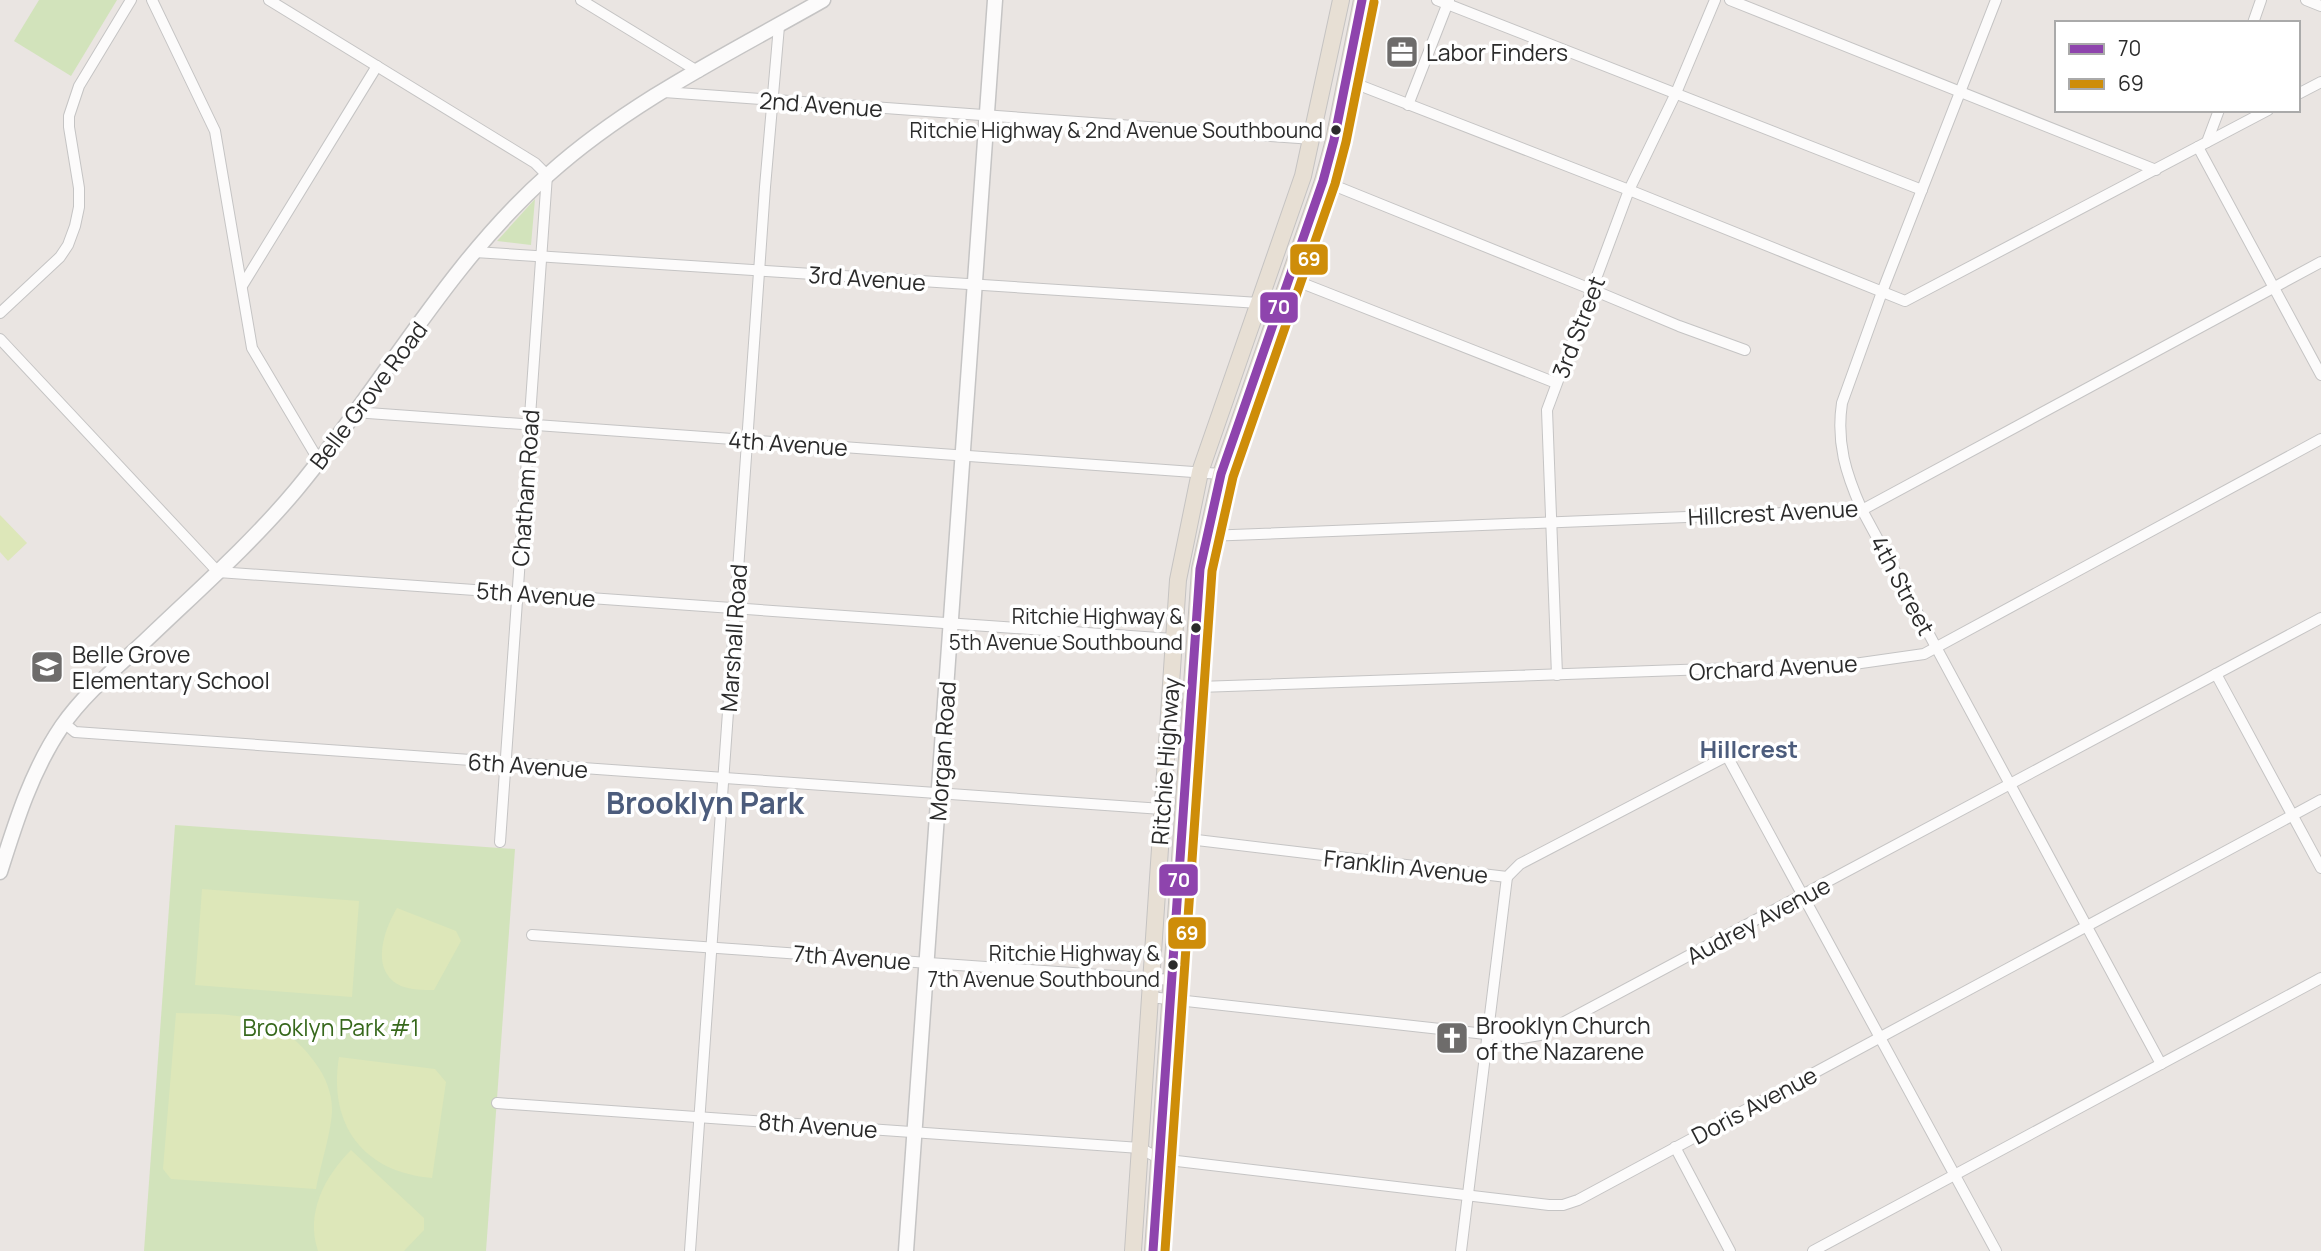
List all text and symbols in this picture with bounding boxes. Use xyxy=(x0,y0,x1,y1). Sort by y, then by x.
legend xyxy=(2055,21,2300,112)
office icon: Labor Finders xyxy=(1383,33,1421,71)
text: 70 xyxy=(2118,34,2141,62)
place label: Labor Finders xyxy=(1426,36,1568,68)
text: 69 xyxy=(2118,69,2144,97)
street label: 2nd Avenue xyxy=(758,84,884,124)
place label: Ritchie Highway & 2nd Avenue Southbound xyxy=(910,116,1323,144)
marker: Ritchie Highway & 2nd Avenue Southbound xyxy=(1329,123,1343,137)
line badge: 69 xyxy=(1289,243,1329,276)
text: 69 xyxy=(1297,246,1321,272)
street label: 3rd Avenue xyxy=(807,258,927,298)
street label: 3rd Street xyxy=(1544,272,1612,382)
line badge: 70 xyxy=(1259,291,1299,324)
text: 70 xyxy=(1268,294,1290,320)
street label: Belle Grove Road xyxy=(302,314,434,476)
street label: Chatham Road xyxy=(504,408,546,568)
street label: 4th Avenue xyxy=(727,423,849,463)
street label: Hillcrest Avenue xyxy=(1687,492,1859,532)
street label: 4th Street xyxy=(1863,530,1943,640)
street label: Marshall Road xyxy=(712,563,754,713)
street label: 5th Avenue xyxy=(475,574,597,614)
place label: Ritchie Highway & 5th Avenue Southbound xyxy=(949,602,1183,656)
marker: Ritchie Highway & 5th Avenue Southbound xyxy=(1189,621,1203,635)
place label: Belle Grove Elementary School xyxy=(72,638,270,696)
street label: Orchard Avenue xyxy=(1688,647,1858,687)
school or university icon: Belle Grove Elementary School xyxy=(28,648,66,686)
street label: Ritchie Highway xyxy=(1143,676,1187,846)
street label: Morgan Road xyxy=(921,680,963,822)
district label: Hillcrest xyxy=(1700,732,1798,765)
street label: 6th Avenue xyxy=(467,745,589,785)
district label: Brooklyn Park xyxy=(606,782,805,823)
street label: Franklin Avenue xyxy=(1322,841,1490,891)
line badge: 70 xyxy=(1158,863,1199,897)
text: 70 xyxy=(1168,867,1190,893)
street label: Audrey Avenue xyxy=(1680,869,1836,971)
line badge: 69 xyxy=(1167,916,1207,950)
text: 69 xyxy=(1175,920,1199,946)
street label: 7th Avenue xyxy=(792,937,912,977)
place label: Ritchie Highway & 7th Avenue Southbound xyxy=(927,939,1160,993)
marker: Ritchie Highway & 7th Avenue Southbound xyxy=(1166,958,1180,972)
place label: Brooklyn Church of the Nazarene xyxy=(1476,1009,1651,1067)
park label: Brooklyn Park #1 xyxy=(242,1011,420,1043)
church icon: Brooklyn Church of the Nazarene xyxy=(1433,1019,1471,1057)
street label: Doris Avenue xyxy=(1686,1058,1822,1152)
street label: 8th Avenue xyxy=(757,1105,879,1145)

